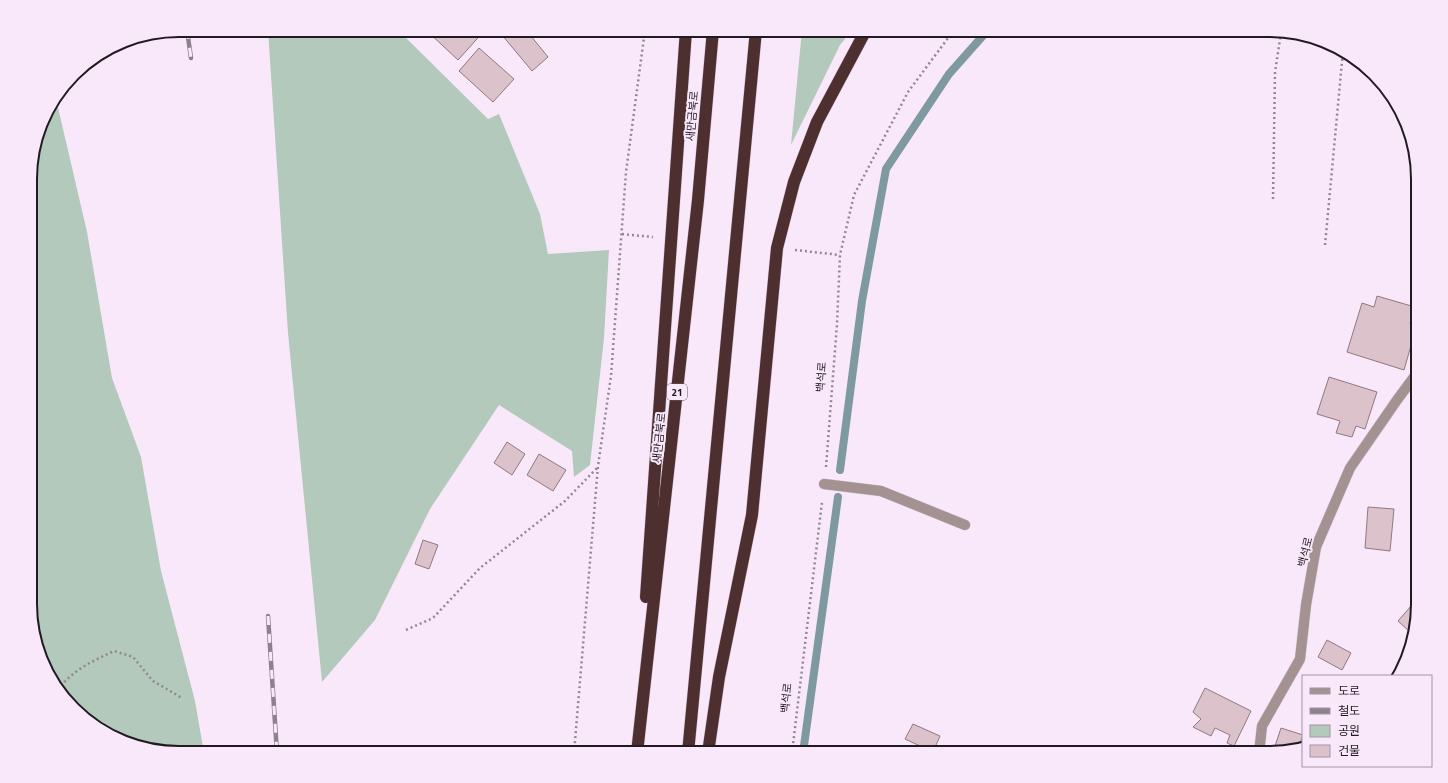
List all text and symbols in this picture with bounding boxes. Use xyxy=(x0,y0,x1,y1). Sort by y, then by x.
street label: 새만금북로 xyxy=(682,90,702,142)
street label: 백석로 xyxy=(812,361,830,393)
road number: 21 xyxy=(667,384,687,400)
street label: 새만금북로 xyxy=(648,412,670,464)
street label: 백석로 xyxy=(1294,535,1316,569)
legend xyxy=(1302,675,1432,767)
text: 도로 xyxy=(1338,681,1360,700)
street label: 백석로 xyxy=(776,682,796,714)
text: 철도 xyxy=(1338,701,1360,720)
text: 공원 xyxy=(1338,721,1360,740)
text: 건물 xyxy=(1338,741,1360,760)

